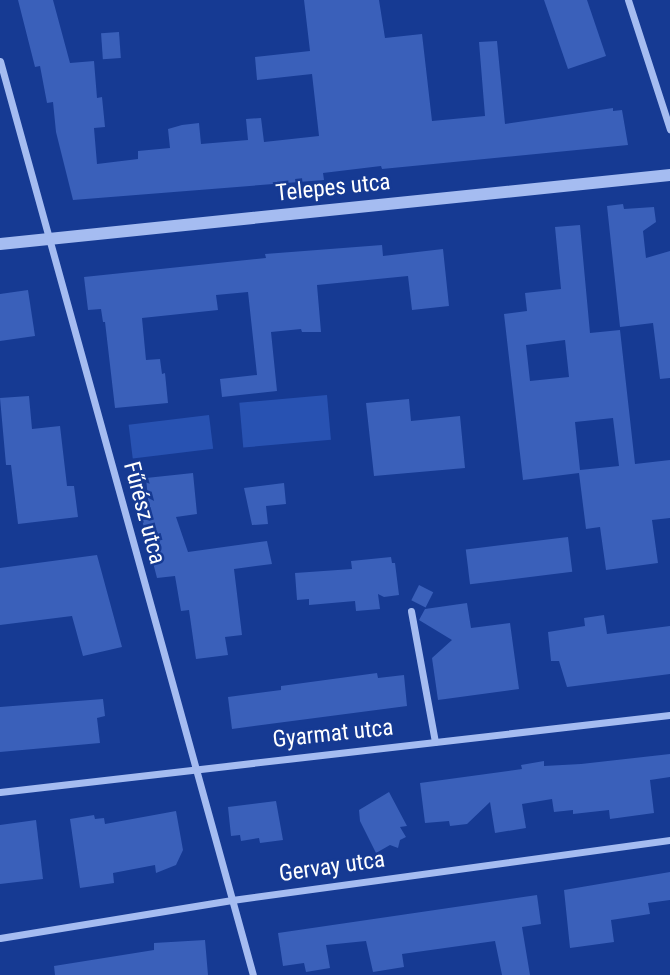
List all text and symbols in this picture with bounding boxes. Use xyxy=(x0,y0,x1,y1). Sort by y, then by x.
street label: Telepes utca xyxy=(274,168,392,208)
street label: Fűrész utca xyxy=(117,459,171,567)
street label: Gyarmat utca xyxy=(271,714,395,754)
street label: Gervay utca xyxy=(277,846,387,888)

